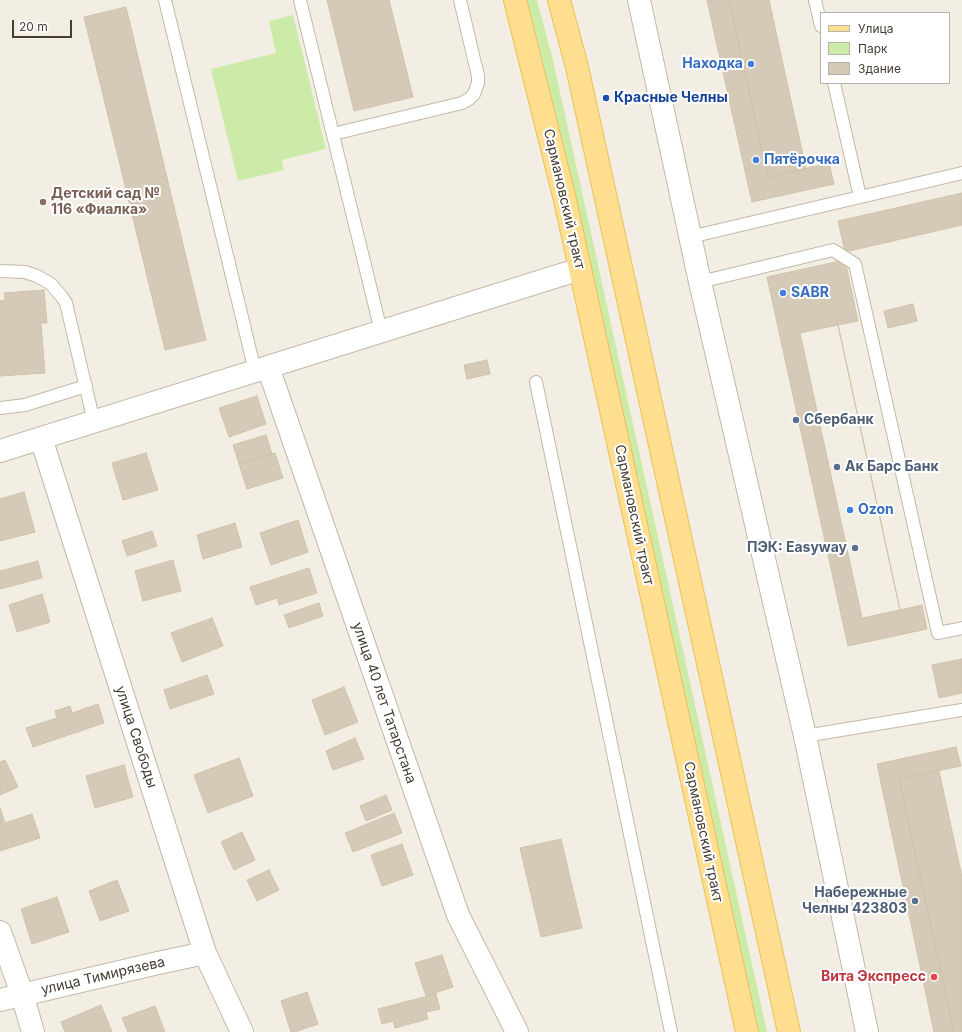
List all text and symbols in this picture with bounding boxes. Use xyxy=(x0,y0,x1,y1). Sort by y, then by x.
scale bar xyxy=(14,12,74,38)
legend xyxy=(820,12,950,84)
text: 20 m xyxy=(19,19,48,34)
text: Улица xyxy=(858,21,893,36)
text: Парк xyxy=(858,41,888,56)
place label: Находка xyxy=(682,56,743,72)
marker: Находка xyxy=(746,59,756,69)
text: Здание xyxy=(858,61,901,76)
place label: Красные Челны xyxy=(614,90,728,106)
marker: Красные Челны xyxy=(601,93,611,103)
street label: Сармановский тракт xyxy=(540,127,588,271)
place label: Пятёрочка xyxy=(764,152,840,168)
marker: Пятёрочка xyxy=(751,155,761,165)
place label: Детский сад № 116 «Фиалка» xyxy=(51,186,160,218)
marker: Детский сад № 116 «Фиалка» xyxy=(38,197,48,207)
place label: SABR xyxy=(791,285,829,301)
marker: SABR xyxy=(778,288,788,298)
place label: Сбербанк xyxy=(804,412,874,428)
marker: Сбербанк xyxy=(791,415,801,425)
street label: Сармановский тракт xyxy=(611,443,657,587)
place label: Ак Барс Банк xyxy=(845,459,939,475)
marker: Ак Барс Банк xyxy=(832,462,842,472)
place label: Ozon xyxy=(858,502,894,518)
marker: Ozon xyxy=(845,505,855,515)
place label: ПЭК: Easyway xyxy=(747,540,847,556)
marker: ПЭК: Easyway xyxy=(850,543,860,553)
street label: улица 40 лет Татарстана xyxy=(348,620,420,786)
street label: улица Свободы xyxy=(112,684,160,790)
street label: Сармановский тракт xyxy=(680,760,726,904)
place label: Набережные Челны 423803 xyxy=(802,885,907,918)
marker: Набережные Челны 423803 xyxy=(910,896,920,906)
street label: улица Тимирязева xyxy=(39,954,167,998)
place label: Вита Экспресс xyxy=(821,969,926,985)
marker: Вита Экспресс xyxy=(929,972,939,982)

